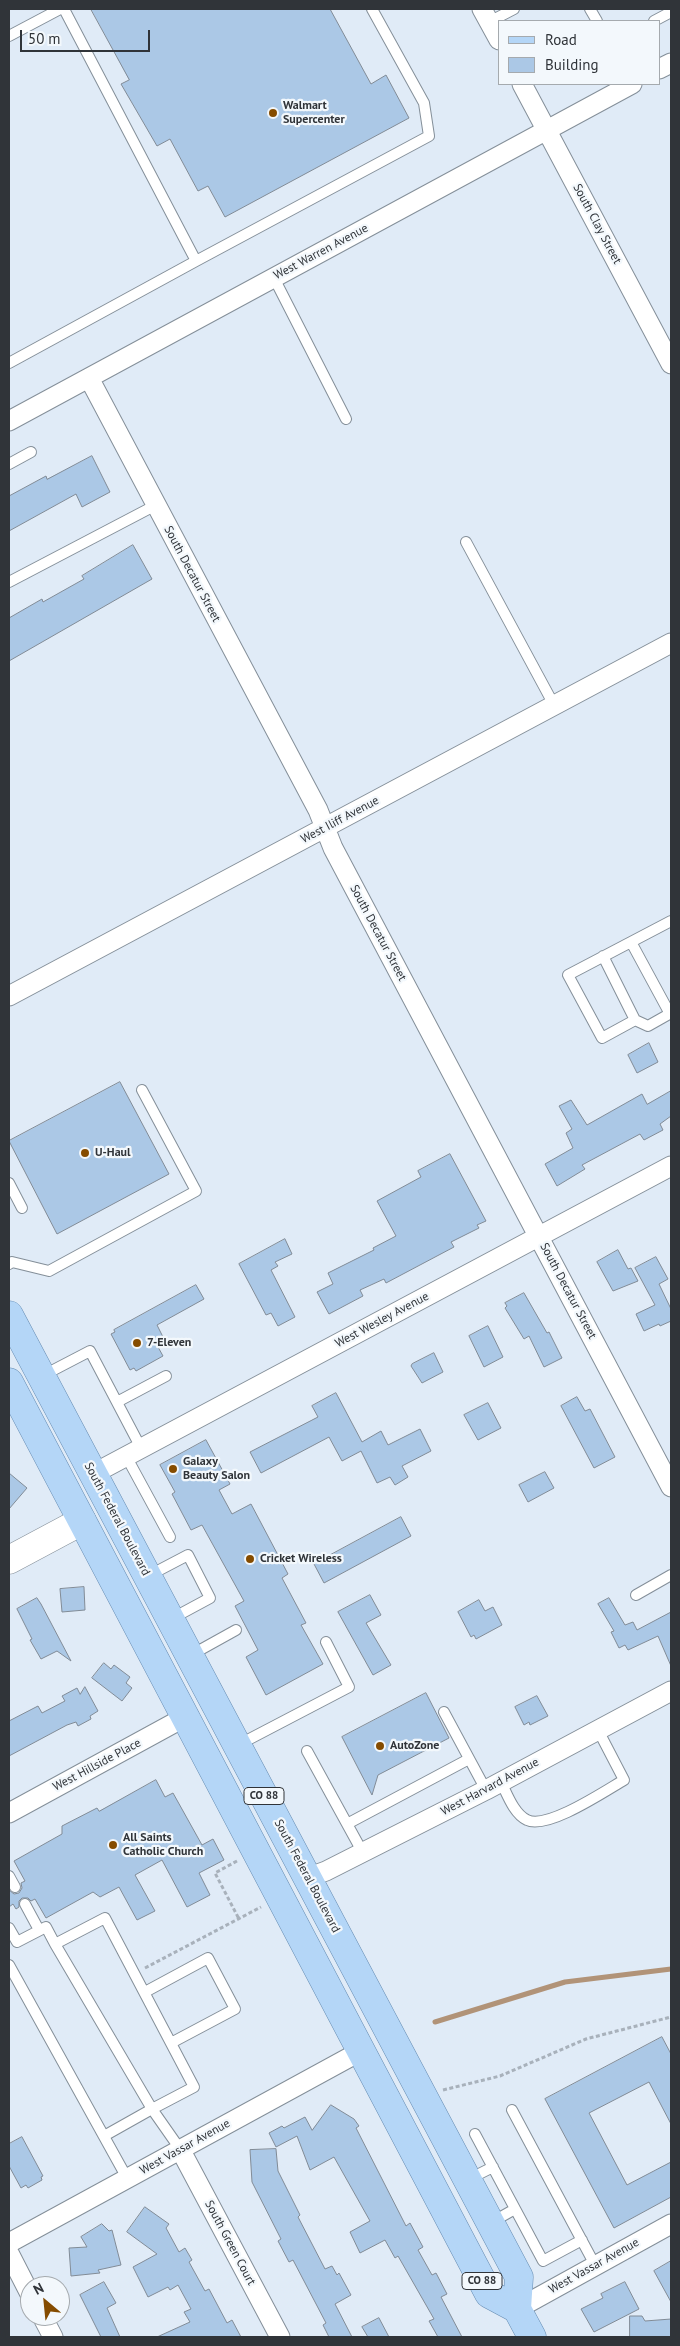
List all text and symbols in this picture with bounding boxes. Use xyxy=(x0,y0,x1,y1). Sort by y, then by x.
scale bar xyxy=(22,20,152,52)
legend xyxy=(498,20,660,85)
text: 50 m xyxy=(28,29,61,48)
text: Road xyxy=(545,30,577,49)
text: Building xyxy=(545,55,599,74)
place label: Walmart Supercenter xyxy=(283,99,345,127)
marker: Walmart Supercenter xyxy=(267,107,279,119)
street label: South Clay Street xyxy=(570,181,624,267)
street label: West Warren Avenue xyxy=(271,221,371,283)
street label: South Decatur Street xyxy=(161,523,223,625)
street label: West Iliff Avenue xyxy=(298,793,382,847)
street label: South Decatur Street xyxy=(347,882,409,984)
place label: U-Haul xyxy=(95,1146,131,1160)
marker: U-Haul xyxy=(79,1147,91,1159)
street label: South Decatur Street xyxy=(537,1240,599,1342)
street label: West Wesley Avenue xyxy=(333,1289,431,1351)
place label: 7-Eleven xyxy=(147,1336,191,1350)
marker: 7-Eleven xyxy=(131,1337,143,1349)
place label: Galaxy Beauty Salon xyxy=(183,1455,250,1483)
street label: South Federal Boulevard xyxy=(81,1460,153,1578)
marker: Galaxy Beauty Salon xyxy=(167,1463,179,1475)
place label: Cricket Wireless xyxy=(260,1552,342,1566)
marker: Cricket Wireless xyxy=(244,1553,256,1565)
street label: West Hillside Place xyxy=(51,1736,143,1794)
place label: AutoZone xyxy=(390,1739,439,1753)
marker: AutoZone xyxy=(374,1740,386,1752)
street label: West Harvard Avenue xyxy=(439,1755,541,1819)
road number: CO 88 xyxy=(244,1788,284,1804)
street label: South Federal Boulevard xyxy=(271,1817,343,1935)
place label: All Saints Catholic Church xyxy=(123,1831,203,1859)
marker: All Saints Catholic Church xyxy=(107,1839,119,1851)
street label: West Vassar Avenue xyxy=(137,2116,233,2178)
street label: South Green Court xyxy=(202,2198,258,2288)
street label: West Vassar Avenue xyxy=(546,2235,642,2297)
road number: CO 88 xyxy=(462,2272,502,2290)
north arrow xyxy=(20,2276,70,2326)
text: N xyxy=(30,2279,47,2299)

